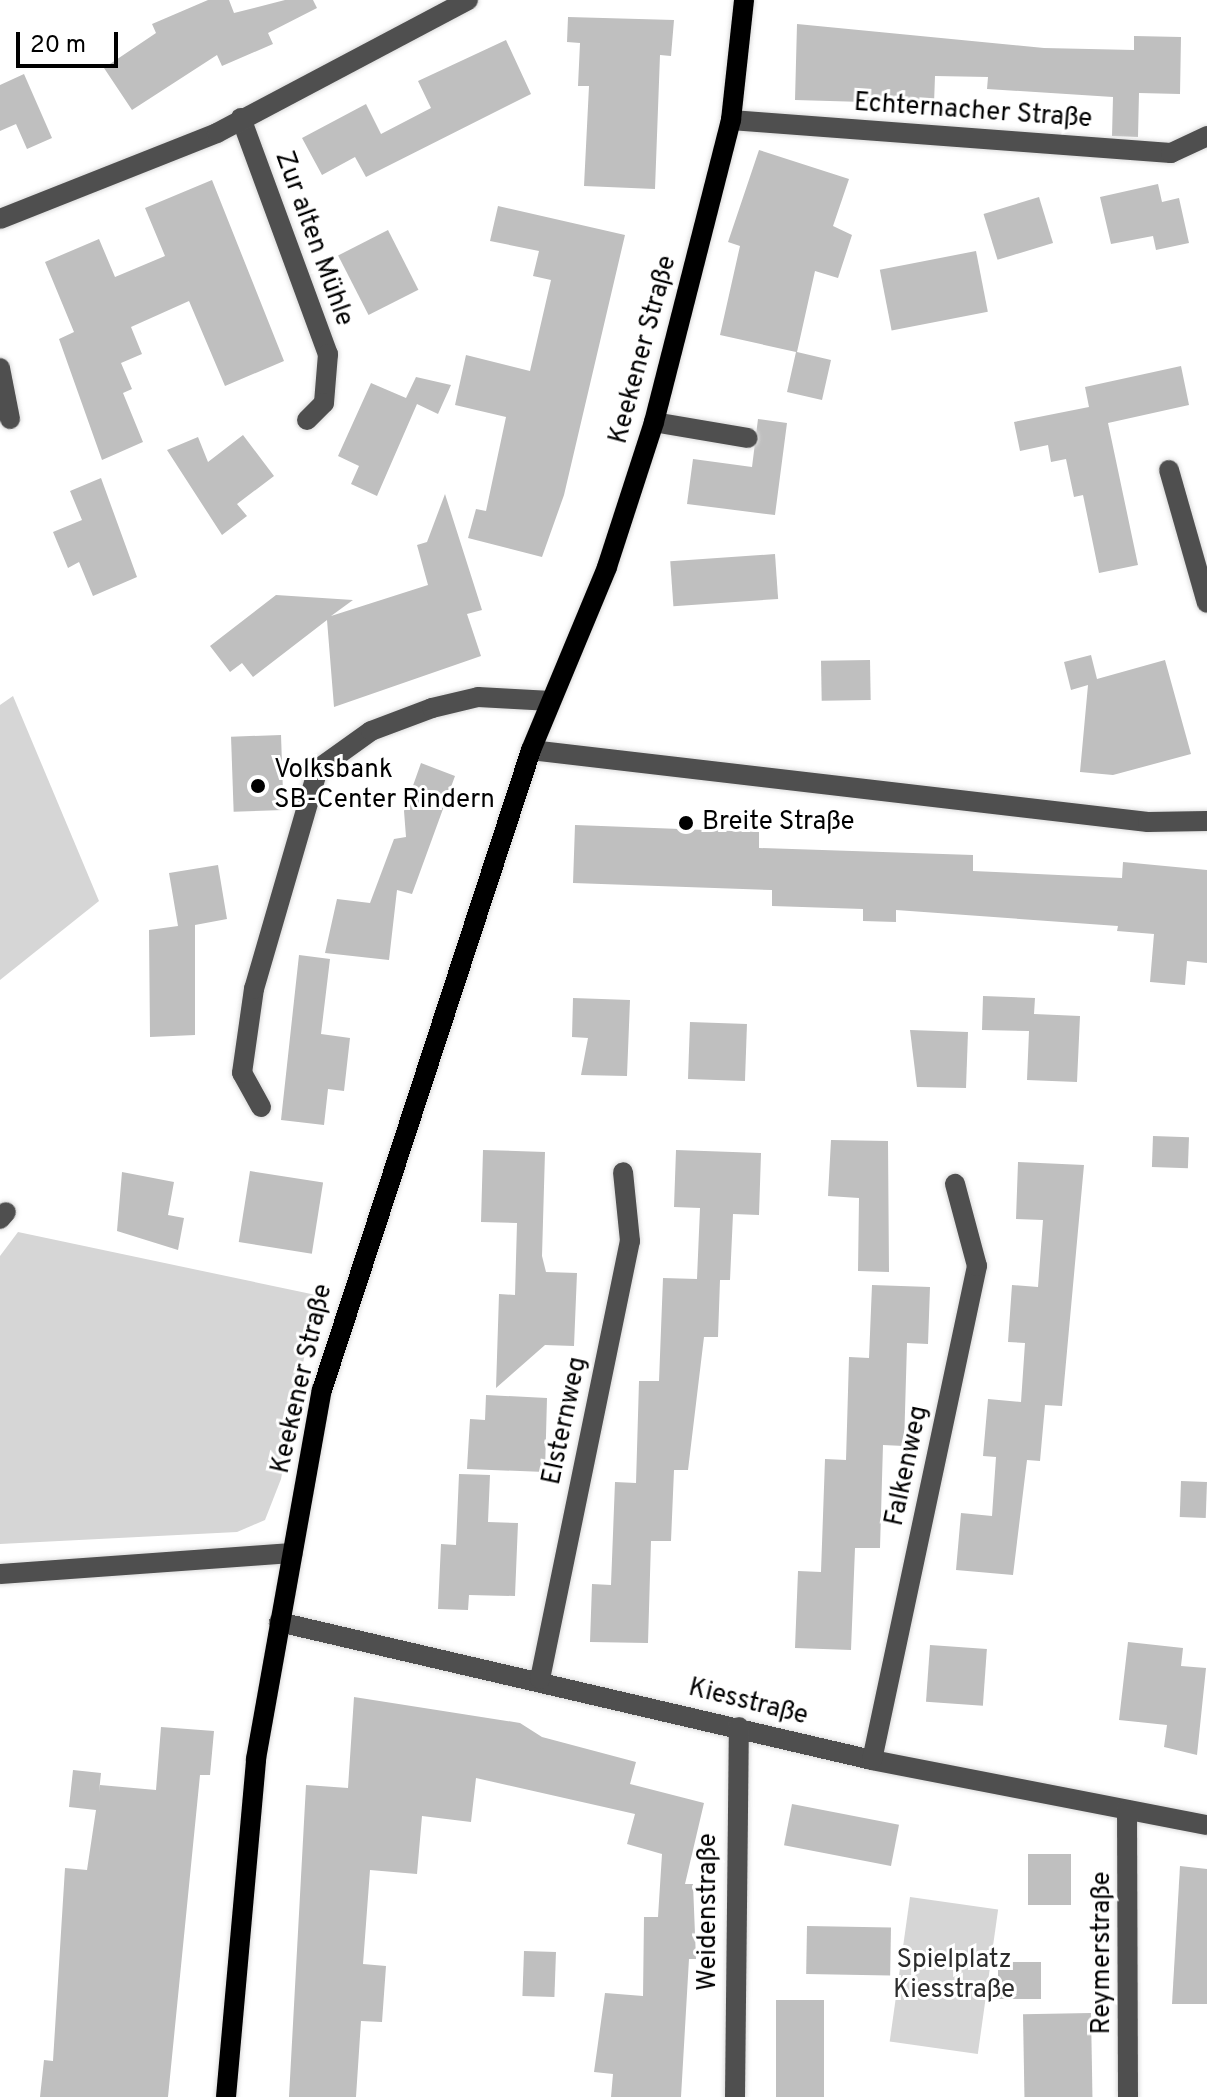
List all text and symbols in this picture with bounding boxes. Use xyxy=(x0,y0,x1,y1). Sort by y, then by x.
scale bar xyxy=(20,16,122,66)
text: 20 m xyxy=(30,31,86,61)
street label: Echternacher Straße xyxy=(853,88,1093,136)
street label: Zur alten Mühle xyxy=(267,147,359,331)
street label: Keekener Straße xyxy=(604,253,684,447)
place label: Volksbank SB-Center Rindern xyxy=(274,755,495,816)
marker: Volksbank SB-Center Rindern xyxy=(249,777,267,795)
place label: Breite Straße xyxy=(702,807,855,839)
marker: Breite Straße xyxy=(677,814,695,832)
street label: Keekener Straße xyxy=(266,1281,340,1477)
street label: Elsternweg xyxy=(537,1354,595,1488)
street label: Falkenweg xyxy=(880,1403,936,1529)
street label: Kiesstraße xyxy=(685,1673,811,1733)
street label: Weidenstraße xyxy=(693,1833,725,1991)
street label: Reymerstraße xyxy=(1087,1872,1119,2034)
park label: Spielplatz Kiesstraße xyxy=(893,1945,1015,2006)

